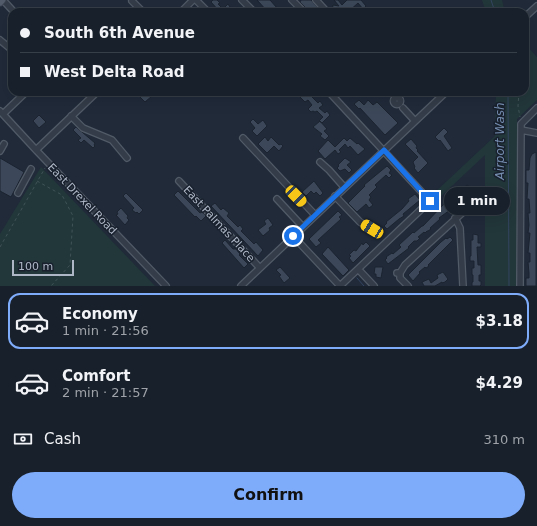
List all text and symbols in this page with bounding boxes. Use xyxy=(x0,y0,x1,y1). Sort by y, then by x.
text: South 6th Avenue xyxy=(44,24,195,42)
text: West Delta Road xyxy=(44,63,185,81)
water label: Airport Wash xyxy=(493,102,507,181)
street label: East Drexel Road xyxy=(45,161,119,237)
street label: East Palmas Place xyxy=(180,183,258,265)
car xyxy=(283,183,309,209)
callout: 1 min xyxy=(444,187,510,215)
route end xyxy=(421,192,439,210)
text: 1 min xyxy=(457,193,497,208)
car xyxy=(359,218,385,240)
route start xyxy=(284,227,302,245)
scale bar xyxy=(12,258,74,277)
text: 100 m xyxy=(18,260,53,273)
icon: car xyxy=(14,303,50,339)
text: Economy xyxy=(62,305,138,323)
text: $3.18 xyxy=(476,312,523,330)
text: 1 min · 21:56 xyxy=(62,323,149,338)
icon: car xyxy=(14,365,50,401)
text: Comfort xyxy=(62,367,130,385)
text: $4.29 xyxy=(476,374,523,392)
text: 2 min · 21:57 xyxy=(62,385,149,400)
icon: cash xyxy=(12,428,34,450)
text: Cash xyxy=(44,430,81,448)
text: 310 m xyxy=(483,432,525,447)
button: Confirm xyxy=(12,472,525,518)

